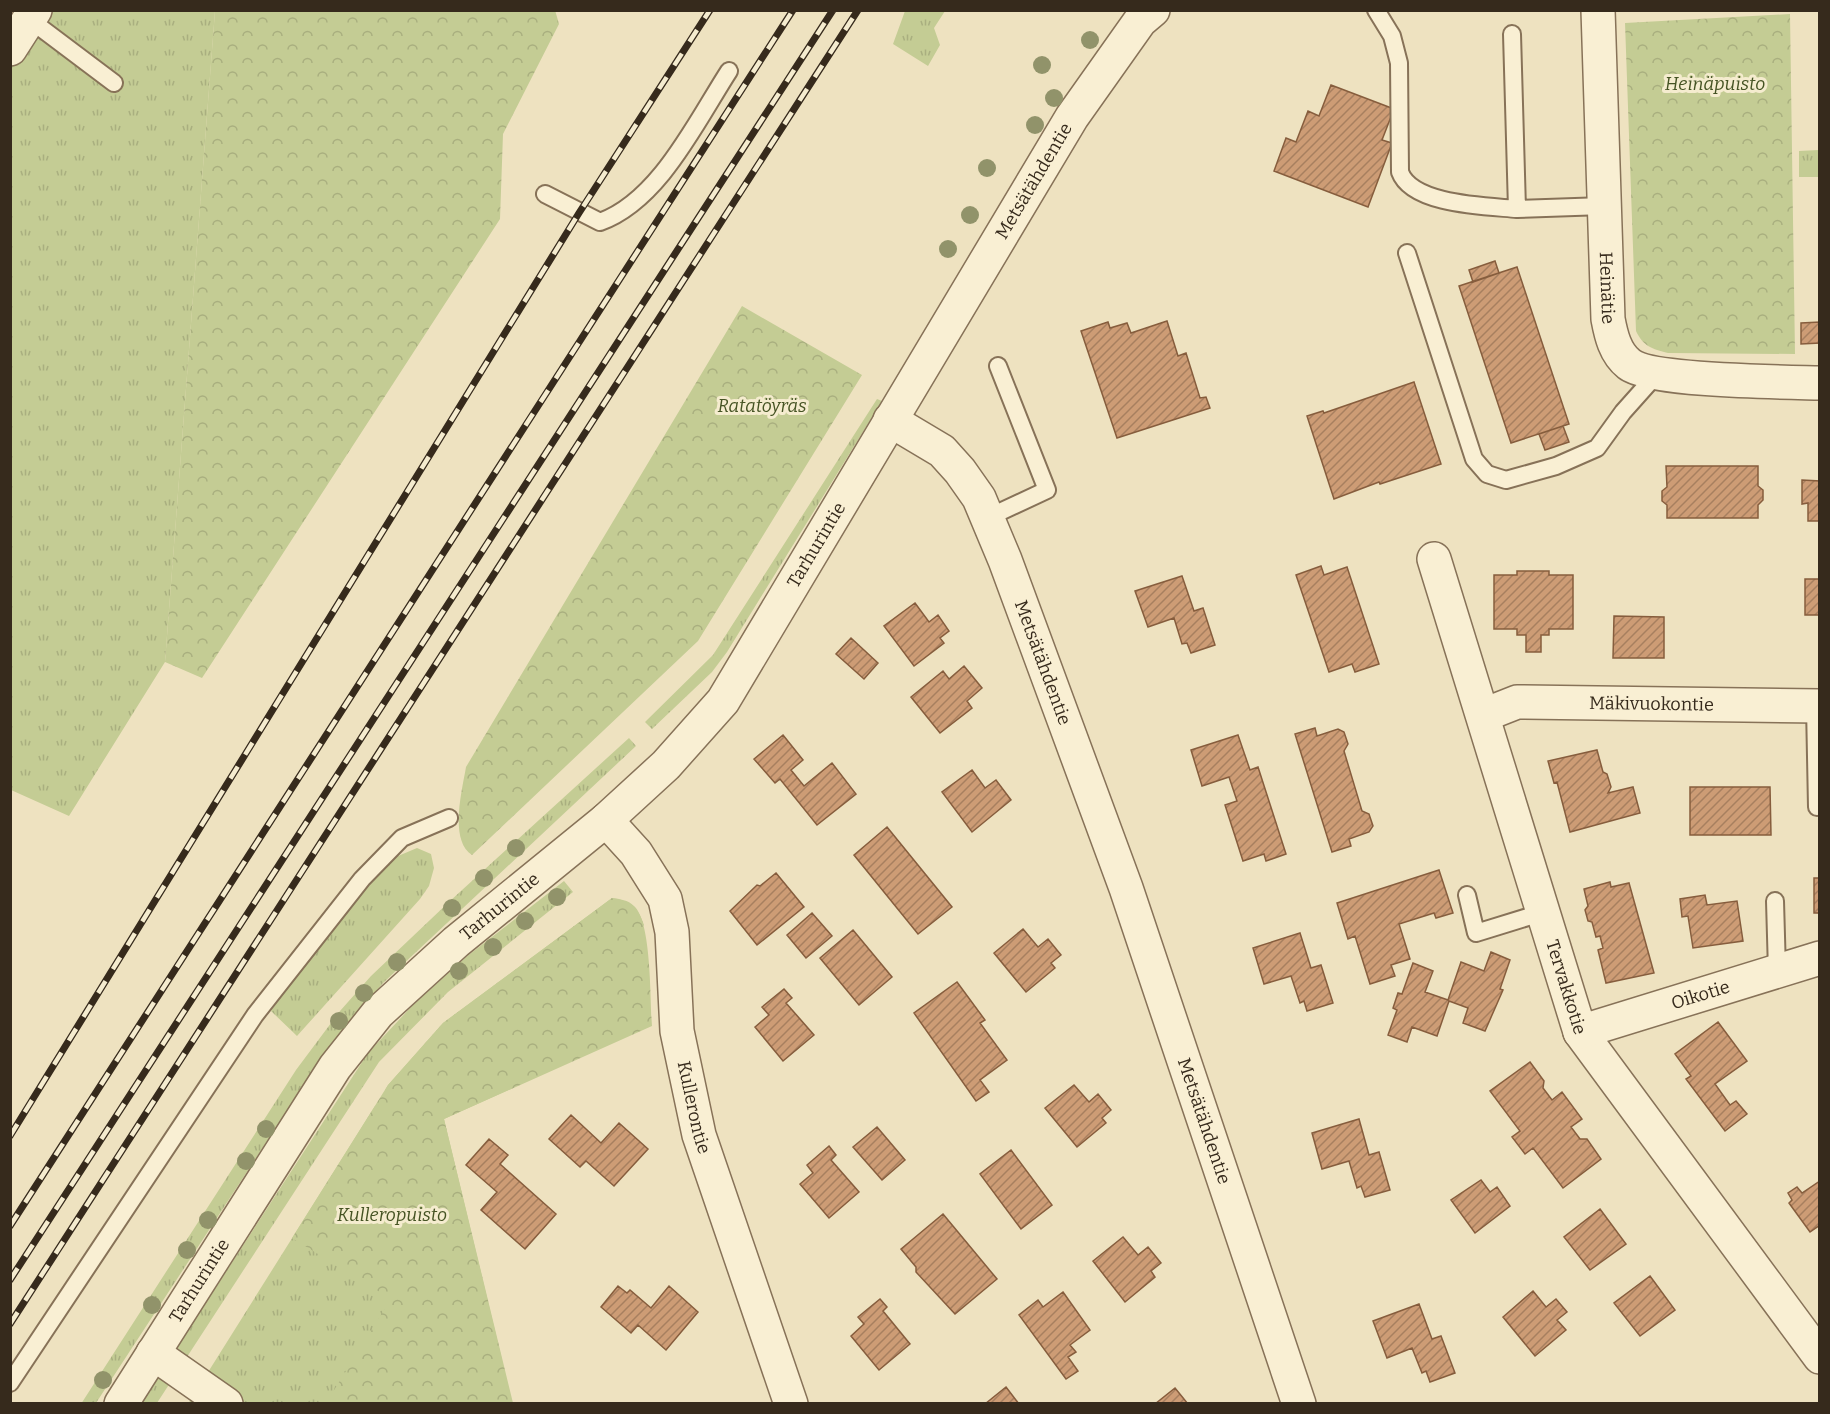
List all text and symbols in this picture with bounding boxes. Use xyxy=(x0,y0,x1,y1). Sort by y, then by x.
park label: Heinäpuisto xyxy=(1665,73,1765,95)
street label: Metsätähdentie xyxy=(991,119,1077,243)
street label: Heinätie xyxy=(1595,251,1620,326)
park label: Ratatöyräs xyxy=(717,395,807,417)
street label: Tarhurintie xyxy=(782,498,850,592)
street label: Metsätähdentie xyxy=(1010,597,1076,728)
street label: Mäkivuokontie xyxy=(1589,692,1714,716)
street label: Tarhurintie xyxy=(456,868,544,945)
street label: Tervakkotie xyxy=(1541,937,1591,1037)
street label: Oikotie xyxy=(1668,975,1732,1014)
street label: Metsätähdentie xyxy=(1173,1055,1235,1187)
street label: Kullerontie xyxy=(673,1059,716,1157)
park label: Kulleropuisto xyxy=(337,1204,447,1226)
street label: Tarhurintie xyxy=(164,1234,234,1327)

